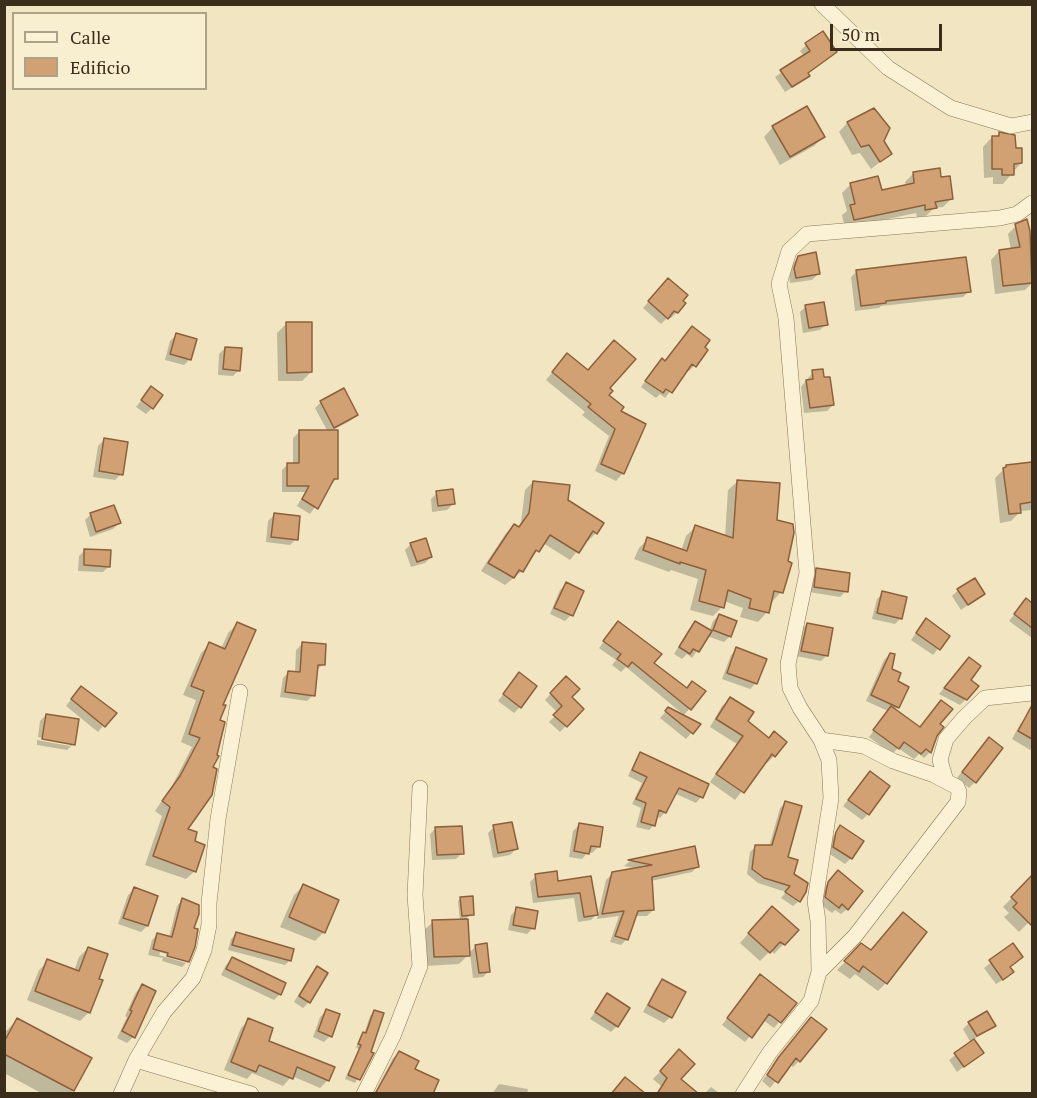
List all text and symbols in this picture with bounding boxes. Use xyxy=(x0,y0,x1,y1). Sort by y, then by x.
legend xyxy=(12,12,207,90)
scale bar xyxy=(833,12,946,50)
text: 50 m xyxy=(841,22,880,46)
text: Calle xyxy=(70,25,111,49)
text: Edificio xyxy=(70,55,130,79)

